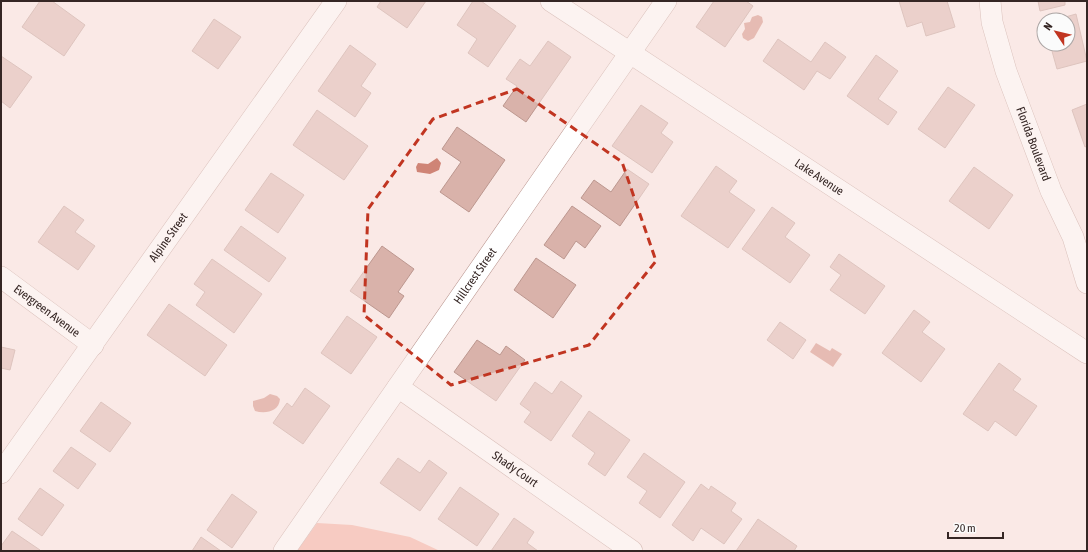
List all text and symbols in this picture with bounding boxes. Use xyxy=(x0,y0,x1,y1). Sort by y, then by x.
north arrow xyxy=(1036,12,1076,52)
text: N xyxy=(1041,20,1055,32)
street label: Florida Boulevard xyxy=(1013,105,1054,183)
street label: Lake Avenue xyxy=(792,156,846,198)
street label: Alpine Street xyxy=(146,210,191,265)
street label: Hillcrest Street xyxy=(451,245,500,307)
street label: Evergreen Avenue xyxy=(11,282,83,340)
street label: Shady Court xyxy=(490,448,541,490)
scale bar xyxy=(948,514,1003,540)
text: 20 m xyxy=(954,521,976,535)

